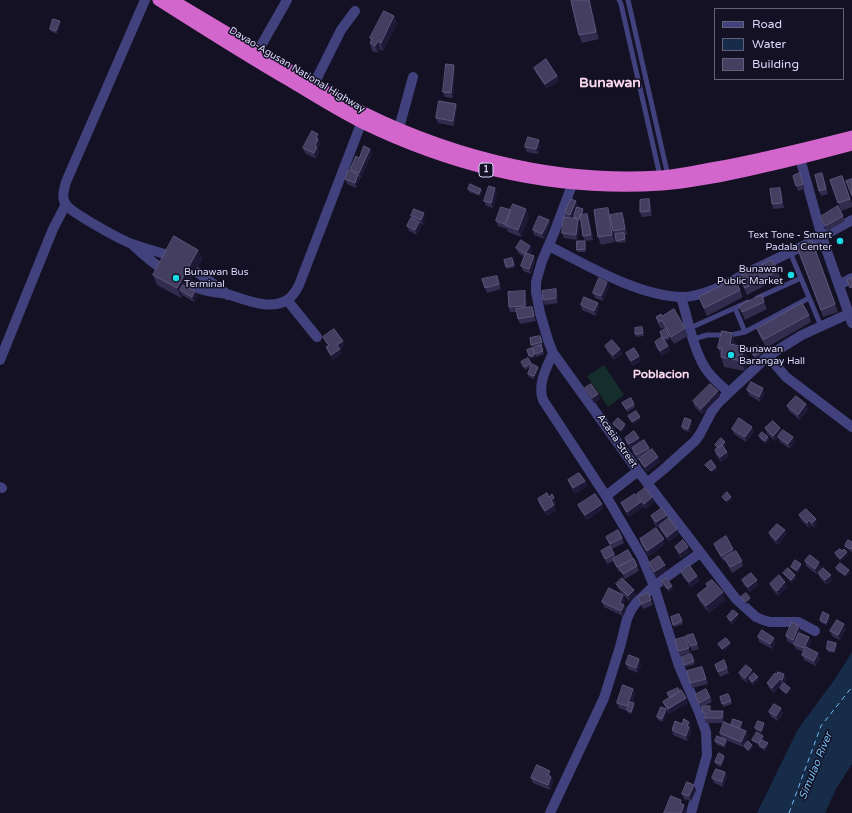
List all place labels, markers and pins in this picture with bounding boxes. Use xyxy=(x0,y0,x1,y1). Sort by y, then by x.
place label: Text Tone - Smart Padala Center xyxy=(748,229,832,252)
marker: Text Tone - Smart Padala Center xyxy=(835,236,845,246)
place label: Bunawan Public Market xyxy=(717,263,783,286)
place label: Bunawan Bus Terminal xyxy=(184,266,248,290)
marker: Bunawan Public Market xyxy=(786,270,796,280)
marker: Bunawan Bus Terminal xyxy=(171,273,181,283)
place label: Bunawan Barangay Hall xyxy=(739,343,805,366)
marker: Bunawan Barangay Hall xyxy=(726,350,736,360)

